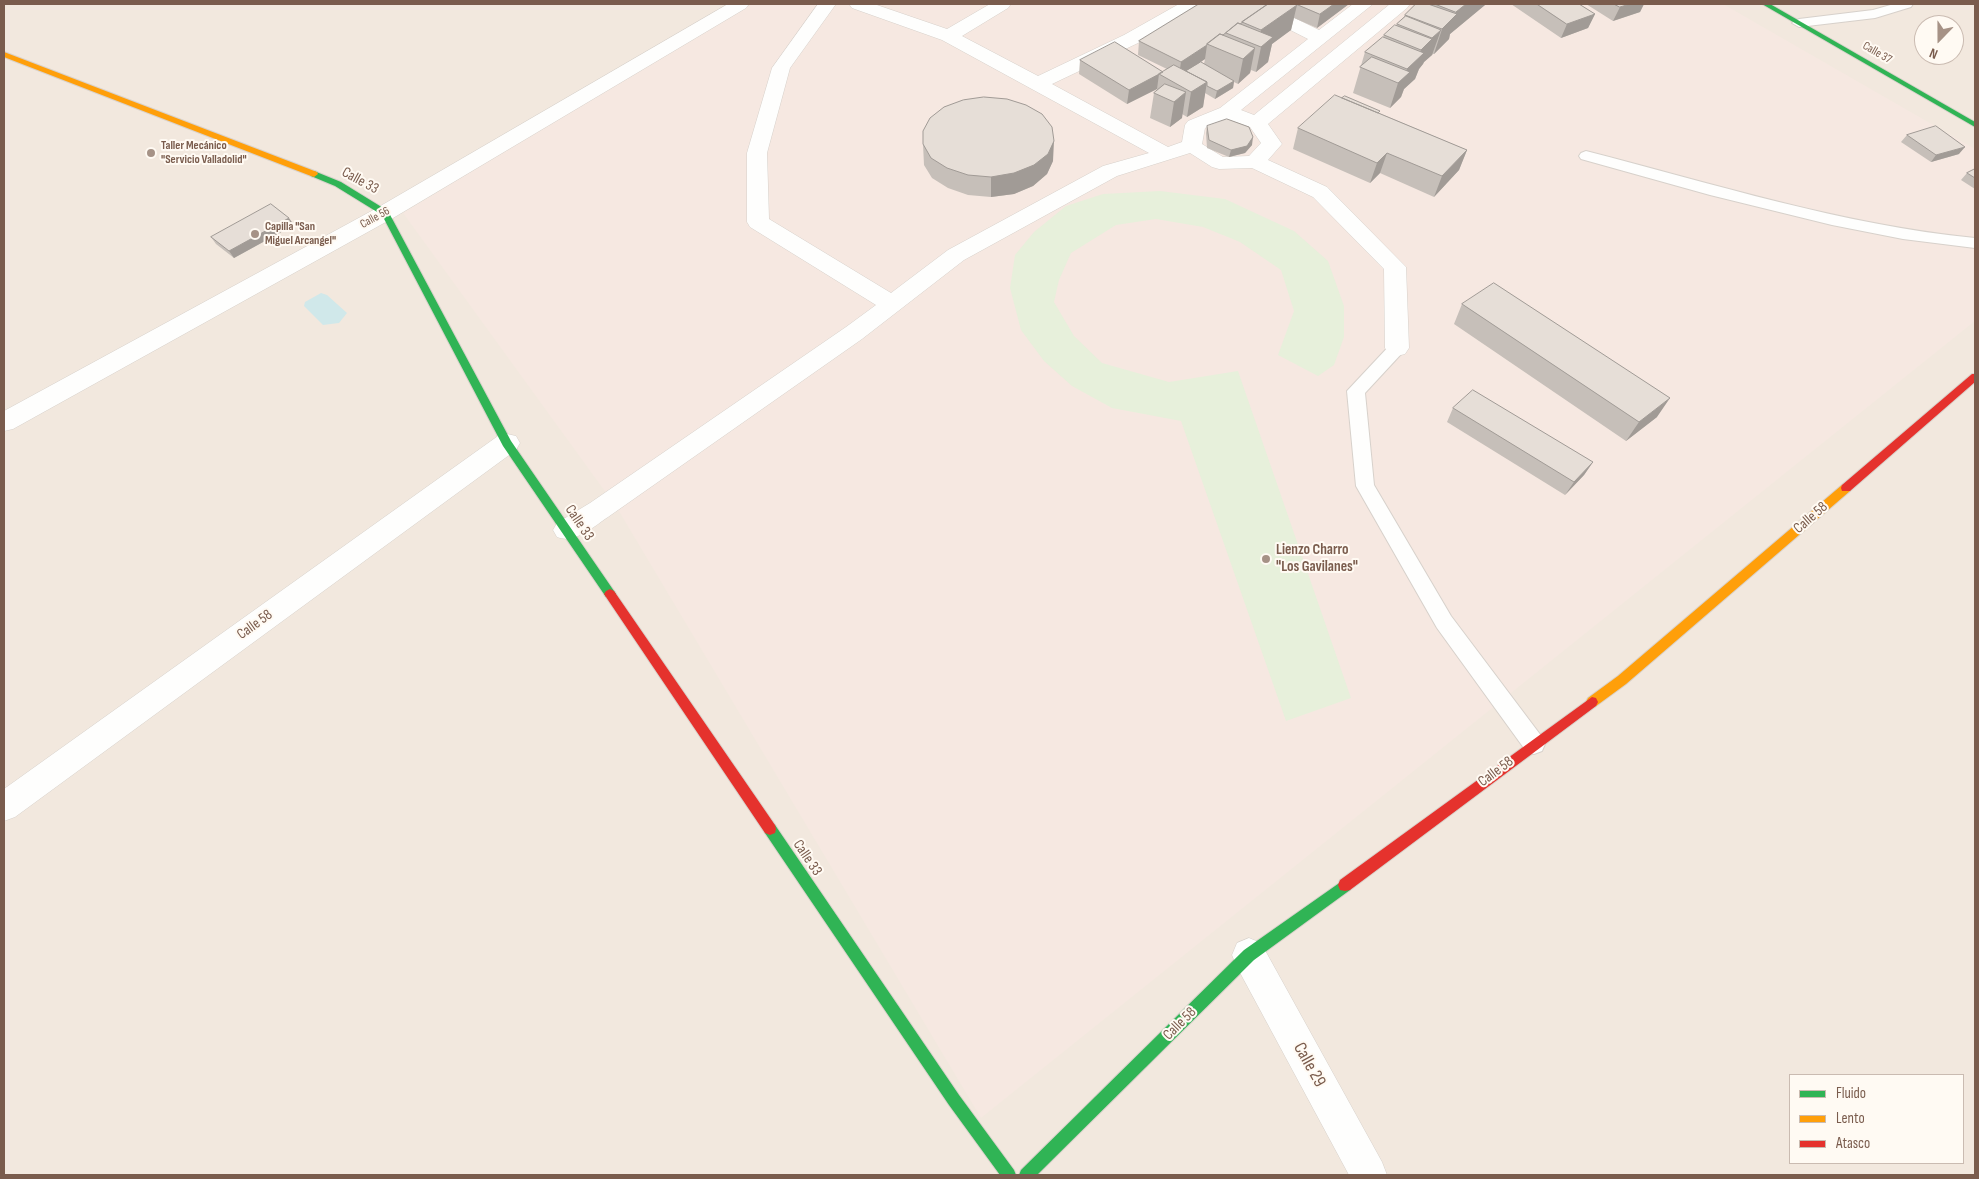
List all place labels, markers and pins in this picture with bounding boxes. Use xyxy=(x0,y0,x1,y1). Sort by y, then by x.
place label: Taller Mecánico "Servicio Valladolid" xyxy=(161,139,247,167)
marker: Taller Mecánico "Servicio Valladolid" xyxy=(145,147,157,159)
place label: Capilla "San Miguel Arcangel" xyxy=(265,220,336,248)
marker: Capilla "San Miguel Arcangel" xyxy=(249,228,261,240)
place label: Lienzo Charro "Los Gavilanes" xyxy=(1276,541,1358,576)
marker: Lienzo Charro "Los Gavilanes" xyxy=(1260,553,1272,565)

